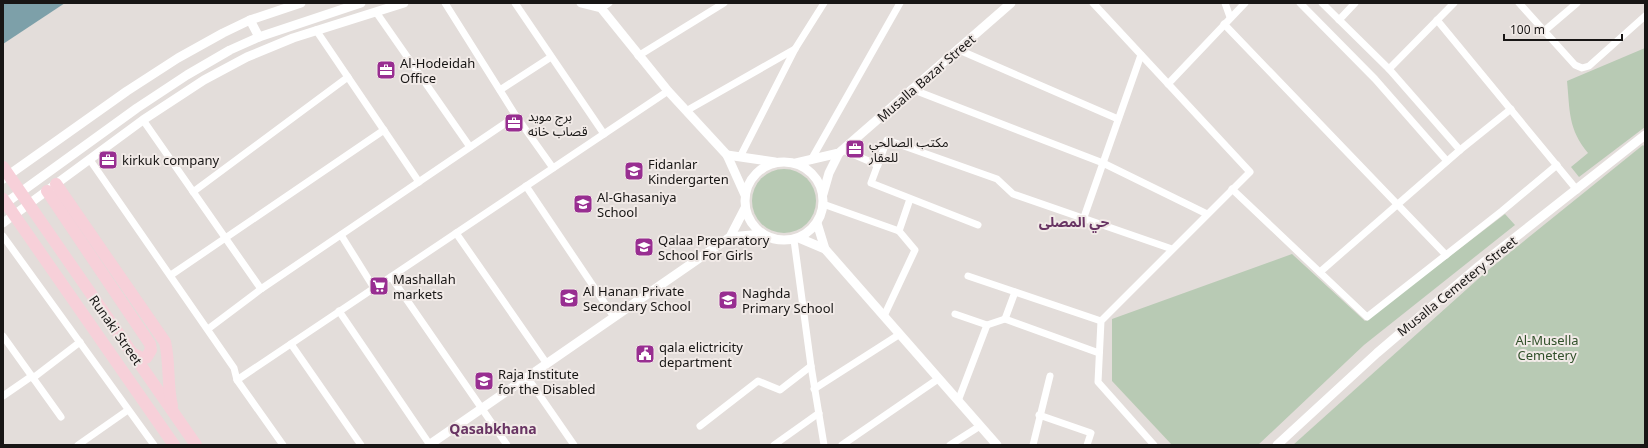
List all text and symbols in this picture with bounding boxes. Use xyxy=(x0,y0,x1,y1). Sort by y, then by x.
scale bar xyxy=(1504,16,1622,42)
text: 100 m xyxy=(1510,21,1545,38)
street label: Musalla Bazar Street xyxy=(873,30,979,126)
place label: Al-Hodeidah Office xyxy=(400,54,475,87)
office icon: Al-Hodeidah Office xyxy=(375,59,397,81)
place label: برج مويد قصاب خانه xyxy=(528,107,588,140)
office icon: برج مويد قصاب خانه xyxy=(503,112,525,134)
place label: مكتب الصالحي للعقار xyxy=(868,133,949,166)
office icon: مكتب الصالحي للعقار xyxy=(844,138,866,160)
office icon: kirkuk company xyxy=(97,149,119,171)
place label: kirkuk company xyxy=(122,151,220,169)
place label: Fidanlar Kindergarten xyxy=(648,155,729,188)
school or university icon: Fidanlar Kindergarten xyxy=(623,160,645,182)
place label: Al-Ghasaniya School xyxy=(597,188,676,221)
school or university icon: Al-Ghasaniya School xyxy=(572,193,594,215)
district label: حي المصلى xyxy=(1039,212,1109,233)
place label: Qalaa Preparatory School For Girls xyxy=(658,231,770,264)
street label: Musalla Cemetery Street xyxy=(1393,232,1521,340)
school or university icon: Qalaa Preparatory School For Girls xyxy=(633,236,655,258)
place label: Mashallah markets xyxy=(393,270,456,303)
supermarket icon: Mashallah markets xyxy=(368,275,390,297)
place label: Al Hanan Private Secondary School xyxy=(583,282,691,315)
place label: Naghda Primary School xyxy=(742,284,834,317)
school or university icon: Al Hanan Private Secondary School xyxy=(558,287,580,309)
school or university icon: Naghda Primary School xyxy=(717,289,739,311)
street label: Runaki Street xyxy=(85,291,147,369)
park label: Al-Musella Cemetery xyxy=(1515,331,1579,364)
place label: qala elictricity department xyxy=(659,338,743,371)
public building icon: qala elictricity department xyxy=(634,343,656,365)
place label: Raja Institute for the Disabled xyxy=(498,365,596,398)
school or university icon: Raja Institute for the Disabled xyxy=(473,370,495,392)
district label: Qasabkhana xyxy=(449,419,537,438)

